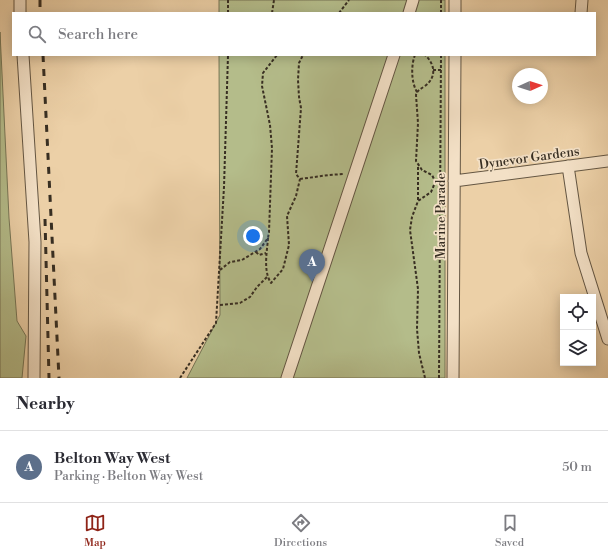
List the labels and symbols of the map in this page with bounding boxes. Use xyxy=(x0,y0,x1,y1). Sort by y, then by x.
north arrow xyxy=(512,68,548,104)
street label: Dynevor Gardens xyxy=(478,143,581,173)
street label: Marine Parade xyxy=(433,173,449,259)
your location xyxy=(243,226,263,246)
pin: A xyxy=(299,249,325,282)

